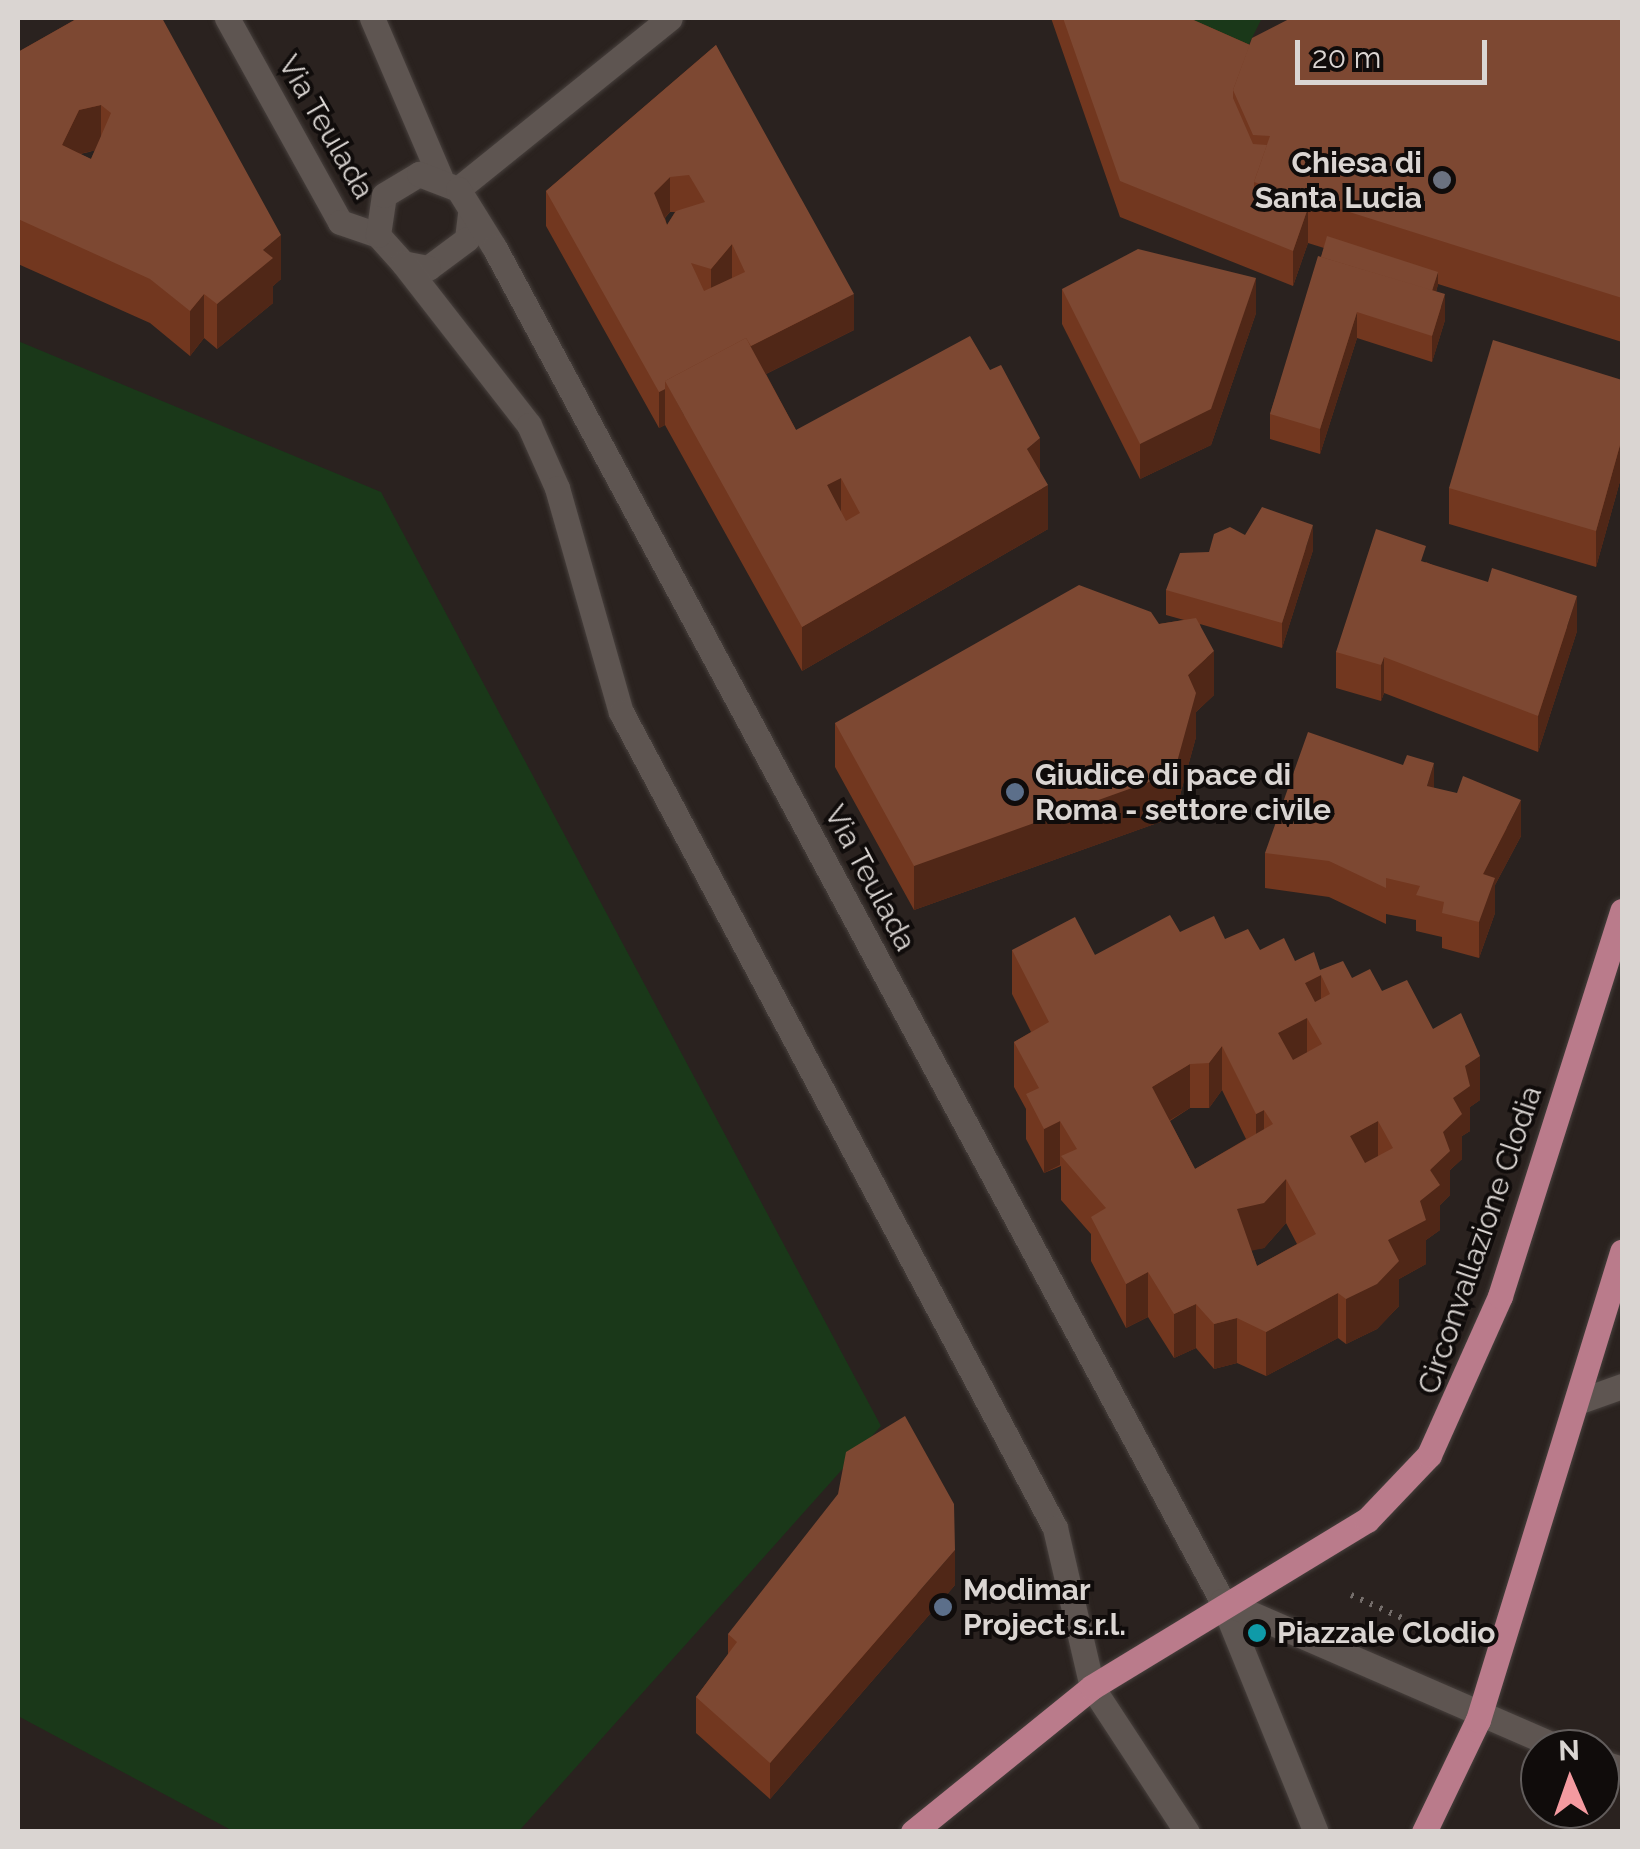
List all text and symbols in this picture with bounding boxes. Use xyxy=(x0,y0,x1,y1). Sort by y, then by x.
scale bar xyxy=(1300,20,1492,82)
text: 20 m xyxy=(1312,40,1381,75)
street label: Via Teulada xyxy=(270,48,382,206)
place label: Chiesa di Santa Lucia xyxy=(1255,145,1422,216)
marker: Chiesa di Santa Lucia xyxy=(1431,169,1453,191)
place label: Giudice di pace di Roma - settore civile xyxy=(1035,757,1331,828)
marker: Giudice di pace di Roma - settore civile xyxy=(1004,781,1026,803)
street label: Via Teulada xyxy=(816,799,924,957)
street label: Circonvallazione Clodia xyxy=(1410,1081,1550,1399)
place label: Modimar Project s.r.l. xyxy=(963,1572,1126,1642)
marker: Modimar Project s.r.l. xyxy=(932,1596,954,1618)
place label: Piazzale Clodio xyxy=(1277,1615,1495,1651)
marker: Piazzale Clodio xyxy=(1246,1622,1268,1644)
north arrow xyxy=(1520,1729,1620,1829)
text: N xyxy=(1558,1734,1580,1767)

